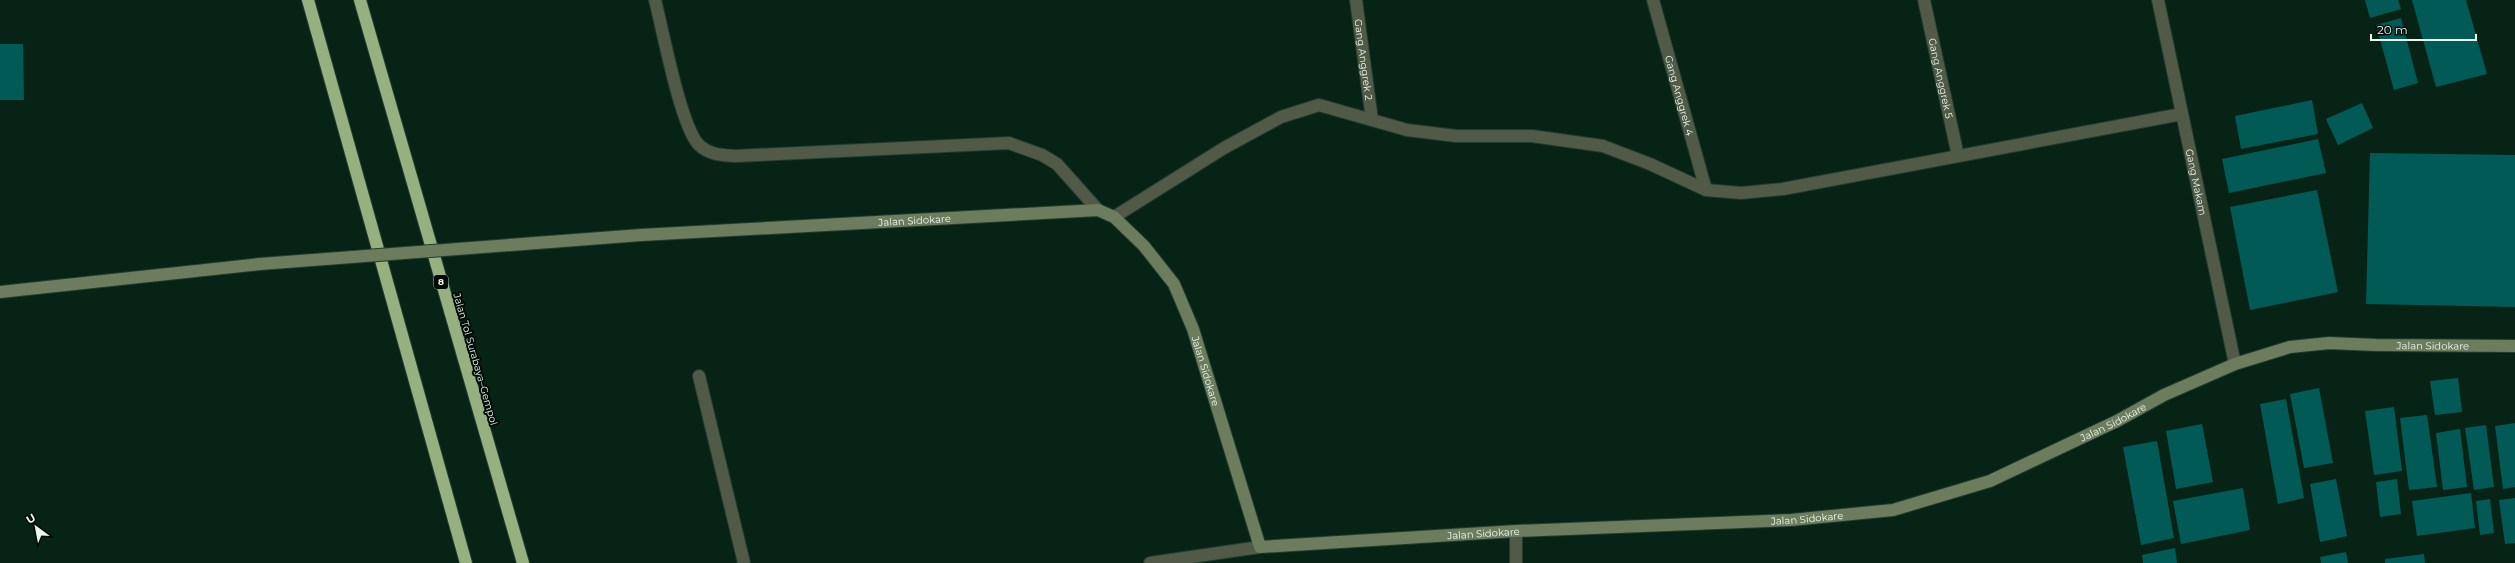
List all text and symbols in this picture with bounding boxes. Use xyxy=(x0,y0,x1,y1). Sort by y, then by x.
scale bar xyxy=(2371,16,2476,42)
street label: Gang Anggrek 2 xyxy=(1352,18,1375,101)
text: 20 m xyxy=(2377,22,2408,37)
street label: Gang Anggrek 5 xyxy=(1925,37,1956,120)
street label: Gang Anggrek 4 xyxy=(1662,54,1697,137)
street label: Gang Makam xyxy=(2183,148,2209,217)
street label: Jalan Sidokare xyxy=(877,212,951,229)
road number: 8 xyxy=(434,275,448,289)
street label: Jalan Tol Surabaya–Gempol xyxy=(450,291,501,427)
street label: Jalan Sidokare xyxy=(1188,334,1222,408)
street label: Jalan Sidokare xyxy=(2396,339,2469,353)
street label: Jalan Sidokare xyxy=(2077,400,2149,445)
north arrow xyxy=(16,507,56,547)
street label: Jalan Sidokare xyxy=(1770,509,1844,528)
text: U xyxy=(23,510,38,527)
street label: Jalan Sidokare xyxy=(1446,525,1520,542)

